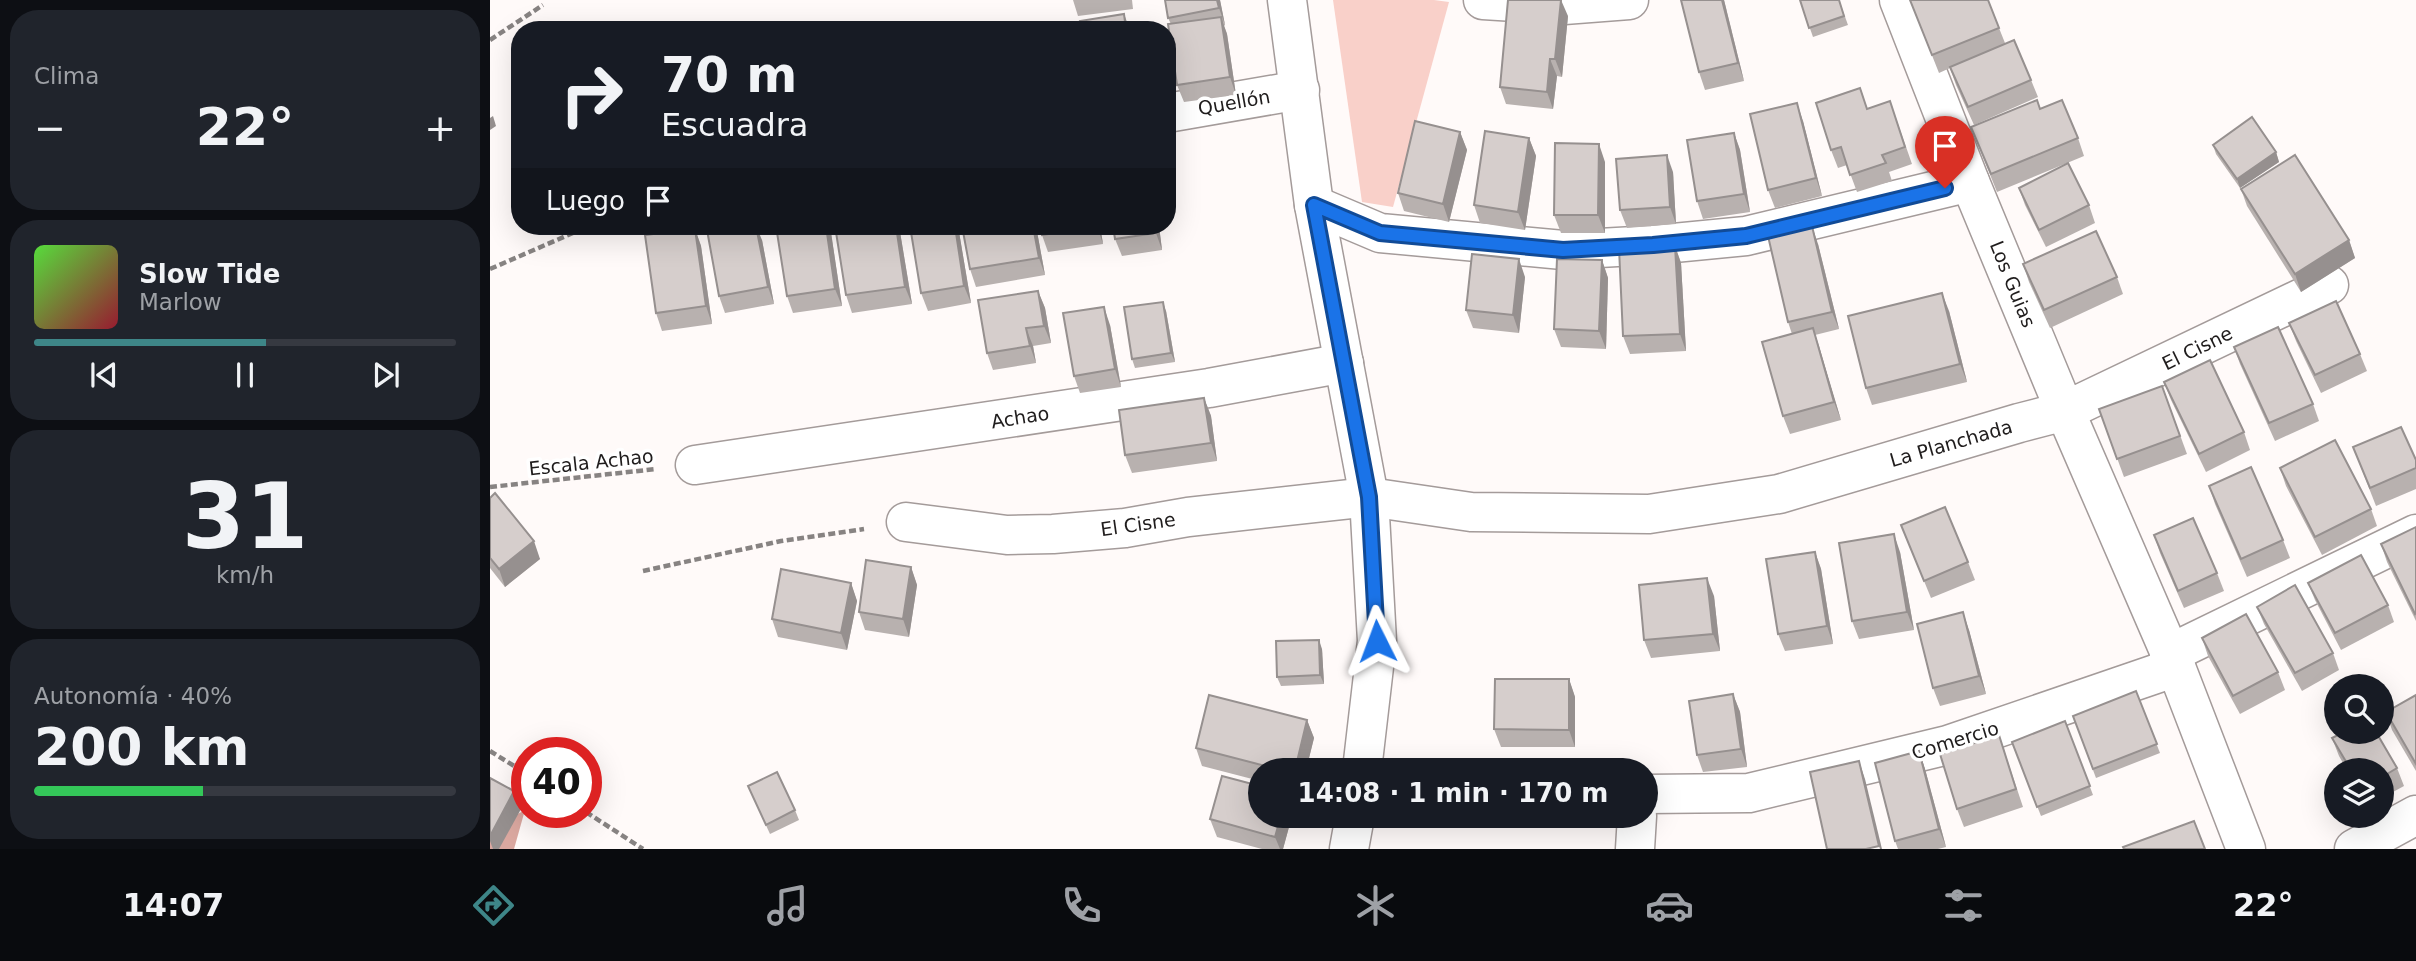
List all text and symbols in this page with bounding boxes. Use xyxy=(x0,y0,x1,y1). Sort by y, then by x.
text: 70 m xyxy=(661,47,797,104)
icon: right xyxy=(546,49,637,140)
text: Clima xyxy=(34,63,99,89)
street label: Quellón xyxy=(1196,85,1272,119)
text: 22° xyxy=(196,97,294,157)
text: − xyxy=(34,106,66,150)
text: + xyxy=(424,106,456,150)
text: Escuadra xyxy=(661,106,808,144)
pin xyxy=(1915,116,1975,188)
icon: arrive xyxy=(1926,127,1964,165)
icon: arrive xyxy=(639,182,677,220)
text: Luego xyxy=(546,186,625,216)
street label: Los Guias xyxy=(1986,238,2040,330)
text: Slow Tide xyxy=(139,259,280,289)
text: Marlow xyxy=(139,289,222,315)
street label: El Cisne xyxy=(2158,322,2236,374)
icon: previous xyxy=(85,356,123,394)
icon: pause xyxy=(226,356,264,394)
icon: next xyxy=(367,356,405,394)
street label: Achao xyxy=(989,402,1051,432)
street label: La Planchada xyxy=(1887,415,2015,471)
street label: Escala Achao xyxy=(528,445,654,479)
text: 31 xyxy=(182,464,308,569)
street label: El Cisne xyxy=(1099,508,1177,540)
text: km/h xyxy=(216,562,274,588)
position arrow xyxy=(1340,604,1414,678)
map controls xyxy=(2324,674,2394,828)
button: search xyxy=(2324,674,2394,744)
text: Autonomía · 40% xyxy=(34,683,232,709)
street label: Comercio xyxy=(1909,716,2001,764)
text: 200 km xyxy=(34,717,249,777)
speed limit sign: 40 xyxy=(511,737,602,828)
button: layers xyxy=(2324,758,2394,828)
text: 14:08 · 1 min · 170 m xyxy=(1298,778,1608,808)
icon: directions xyxy=(469,881,518,930)
icon: music xyxy=(763,881,812,930)
icon: phone xyxy=(1057,881,1106,930)
icon: climate xyxy=(1351,881,1400,930)
icon: car xyxy=(1645,881,1694,930)
icon: filters xyxy=(1939,881,1988,930)
text: 14:07 xyxy=(122,886,224,924)
text: 22° xyxy=(2233,886,2293,924)

